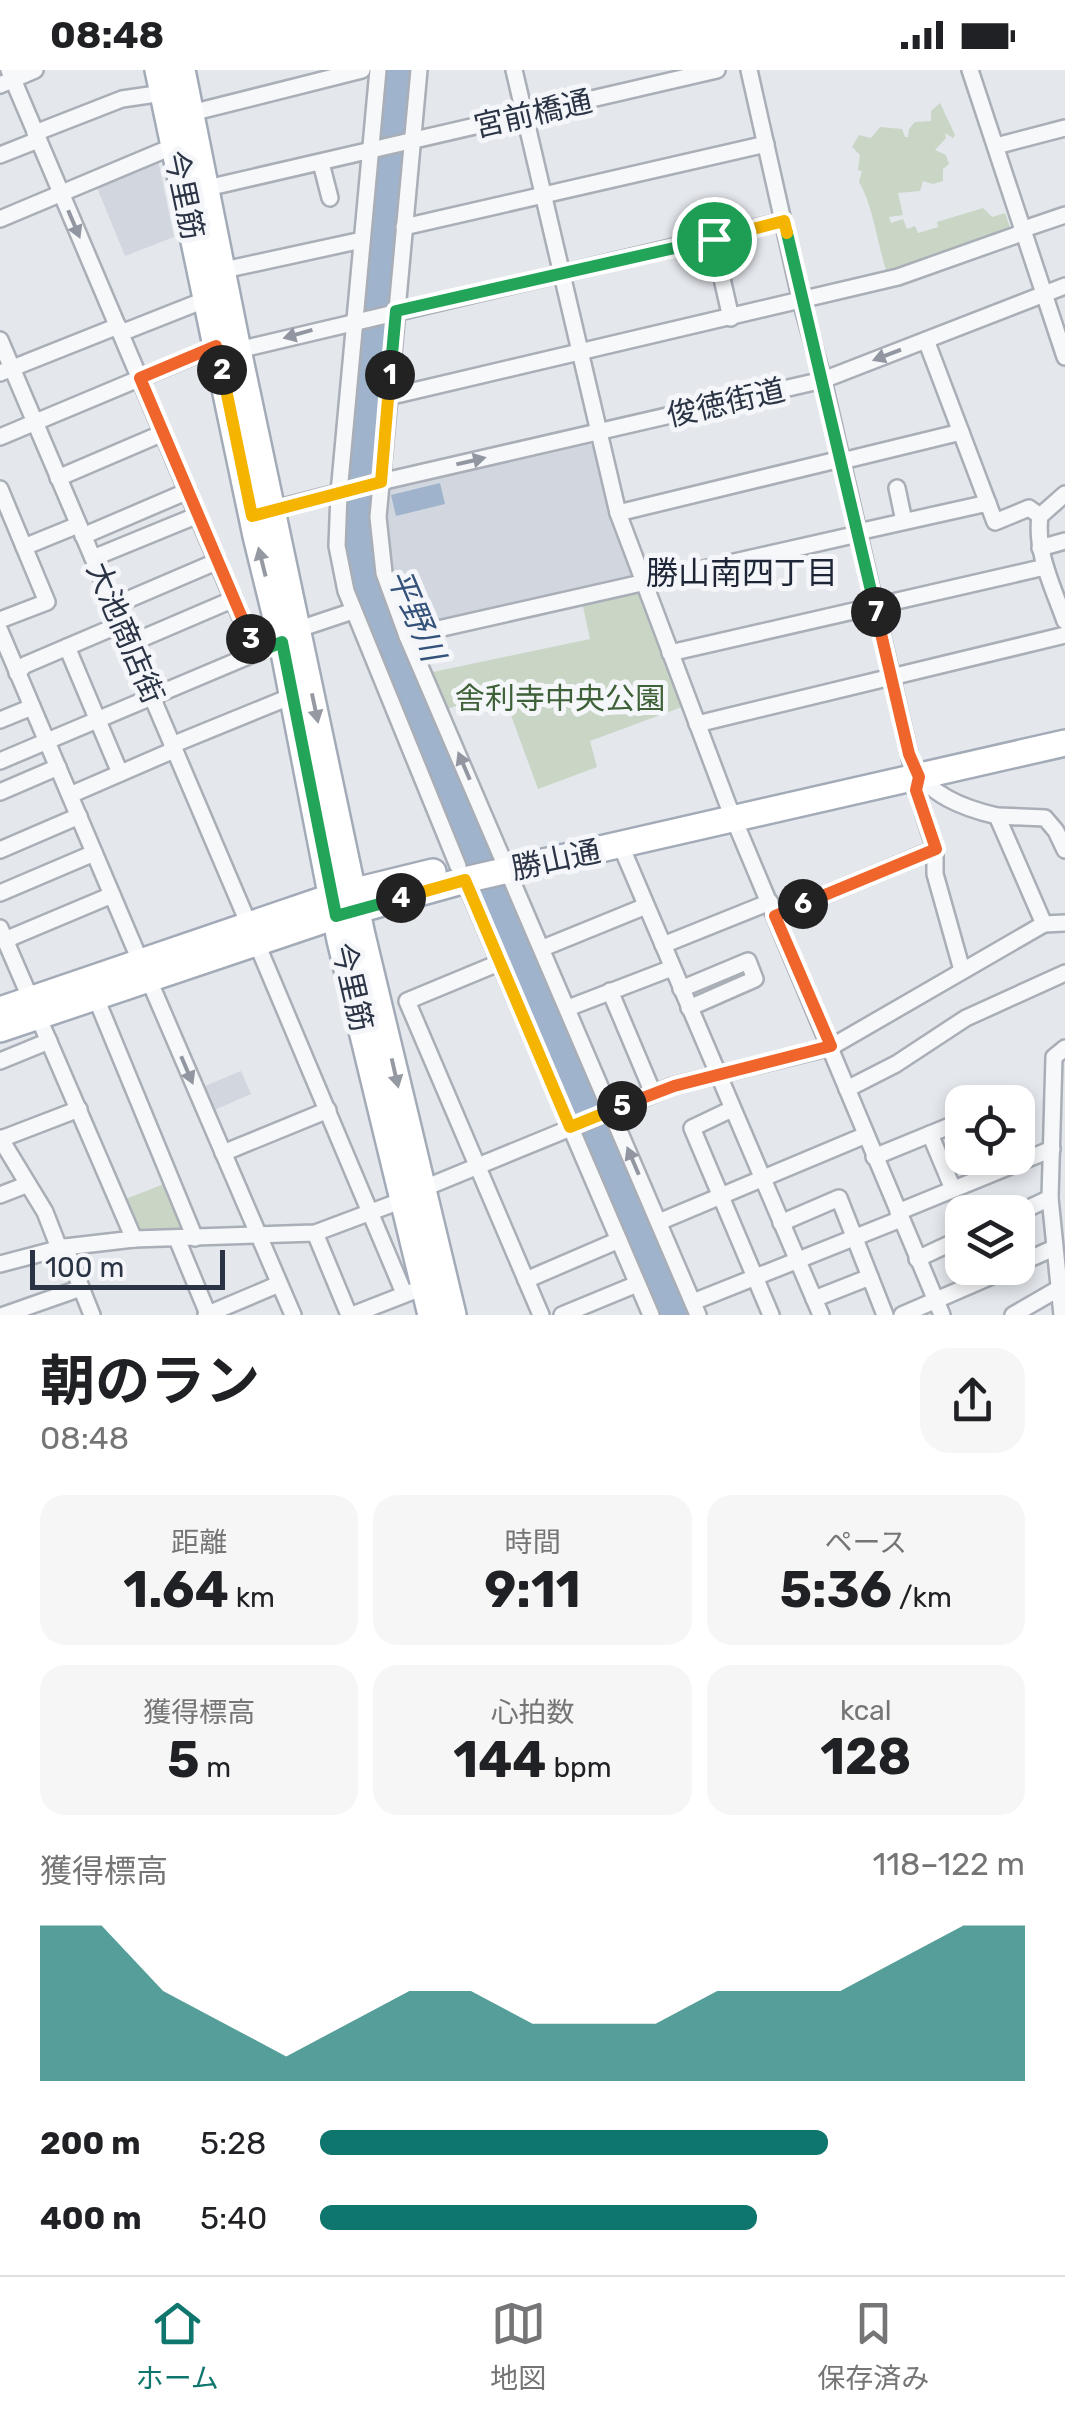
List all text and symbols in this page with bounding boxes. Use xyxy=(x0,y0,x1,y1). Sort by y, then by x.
text: 08:48 xyxy=(50,12,164,58)
street label: 宮前橋通 xyxy=(470,83,596,145)
street label: 今里筋 xyxy=(157,147,211,243)
pin xyxy=(672,197,757,282)
one-way arrow xyxy=(66,209,82,239)
icon: arrive xyxy=(687,212,742,267)
one-way arrow xyxy=(282,327,313,342)
pin: 2 xyxy=(197,345,247,395)
one-way arrow xyxy=(871,348,901,364)
pin: 1 xyxy=(365,350,415,400)
text: 2 xyxy=(213,353,231,386)
text: 1 xyxy=(383,358,397,391)
street label: 俊徳街道 xyxy=(663,372,789,434)
one-way arrow xyxy=(456,453,487,468)
one-way arrow xyxy=(254,546,269,577)
district label: 勝山南四丁目 xyxy=(646,554,838,592)
street label: 大池商店街 xyxy=(79,557,171,709)
water label: 平野川 xyxy=(380,563,453,669)
pin: 7 xyxy=(851,587,901,637)
text: 7 xyxy=(868,595,884,628)
pin: 3 xyxy=(226,614,276,664)
text: 3 xyxy=(242,622,260,655)
park label: 舎利寺中央公園 xyxy=(455,681,665,717)
one-way arrow xyxy=(308,693,324,724)
one-way arrow xyxy=(456,751,472,781)
street label: 勝山通 xyxy=(508,833,604,887)
pin: 4 xyxy=(376,873,426,923)
pin: 6 xyxy=(778,879,828,929)
text: 4 xyxy=(391,881,411,914)
text: 6 xyxy=(794,887,812,920)
street label: 今里筋 xyxy=(324,939,380,1035)
one-way arrow xyxy=(179,1055,195,1085)
one-way arrow xyxy=(387,1058,403,1089)
pin: 5 xyxy=(597,1081,647,1131)
map controls xyxy=(945,1085,1035,1285)
button: locate xyxy=(945,1085,1035,1175)
text: 5 xyxy=(613,1089,631,1122)
one-way arrow xyxy=(624,1146,640,1176)
button: layers xyxy=(945,1195,1035,1285)
scale bar xyxy=(30,1245,225,1290)
text: 100 m xyxy=(45,1251,124,1284)
button: share xyxy=(920,1348,1025,1453)
text: 朝のラン xyxy=(40,1349,260,1414)
text: 08:48 xyxy=(40,1419,129,1457)
text: 距離 xyxy=(171,1526,227,1559)
text: 時間 xyxy=(504,1526,561,1559)
text: ペース xyxy=(825,1526,907,1559)
text: 1.64 xyxy=(123,1560,229,1620)
text: 9:11 xyxy=(484,1560,581,1620)
text: 5:36 xyxy=(780,1560,892,1620)
text: km xyxy=(229,1581,275,1614)
text: /km xyxy=(892,1581,952,1614)
text: kcal xyxy=(840,1694,892,1727)
text: 獲得標高 xyxy=(143,1696,255,1729)
text: 心拍数 xyxy=(490,1696,575,1729)
text: 128 xyxy=(820,1727,911,1787)
text: 5 xyxy=(167,1730,199,1790)
text: 144 xyxy=(453,1730,547,1790)
text: m xyxy=(199,1751,231,1784)
text: bpm xyxy=(547,1751,612,1784)
text: 118–122 m xyxy=(873,1845,1025,1883)
text: 獲得標高 xyxy=(40,1852,168,1890)
text: 200 m xyxy=(40,2124,140,2162)
text: 5:28 xyxy=(200,2124,266,2162)
text: 400 m xyxy=(40,2199,142,2237)
text: 5:40 xyxy=(200,2199,267,2237)
tab: ホーム xyxy=(136,2296,219,2396)
tab: 地図 xyxy=(490,2296,546,2396)
tab: 保存済み xyxy=(817,2296,929,2396)

